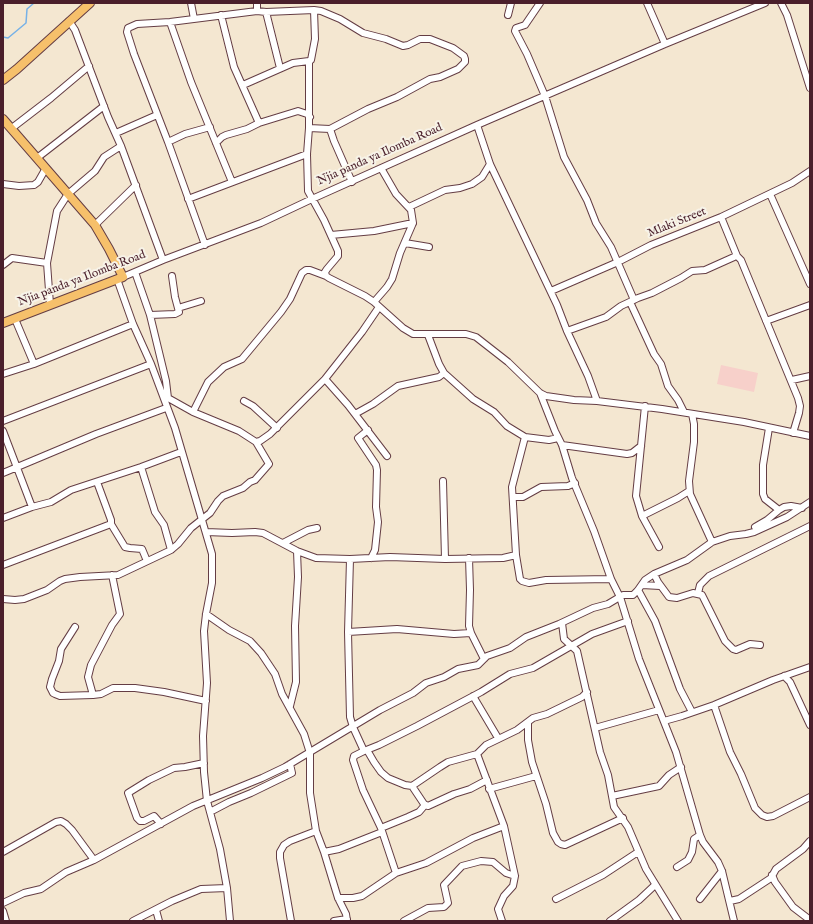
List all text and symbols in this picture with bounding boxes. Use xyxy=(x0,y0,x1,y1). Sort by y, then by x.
street label: Njia panda ya Ilomba Road xyxy=(315,121,445,189)
street label: Mlaki Street xyxy=(646,205,708,241)
street label: Njia panda ya Ilomba Road xyxy=(16,248,148,310)

